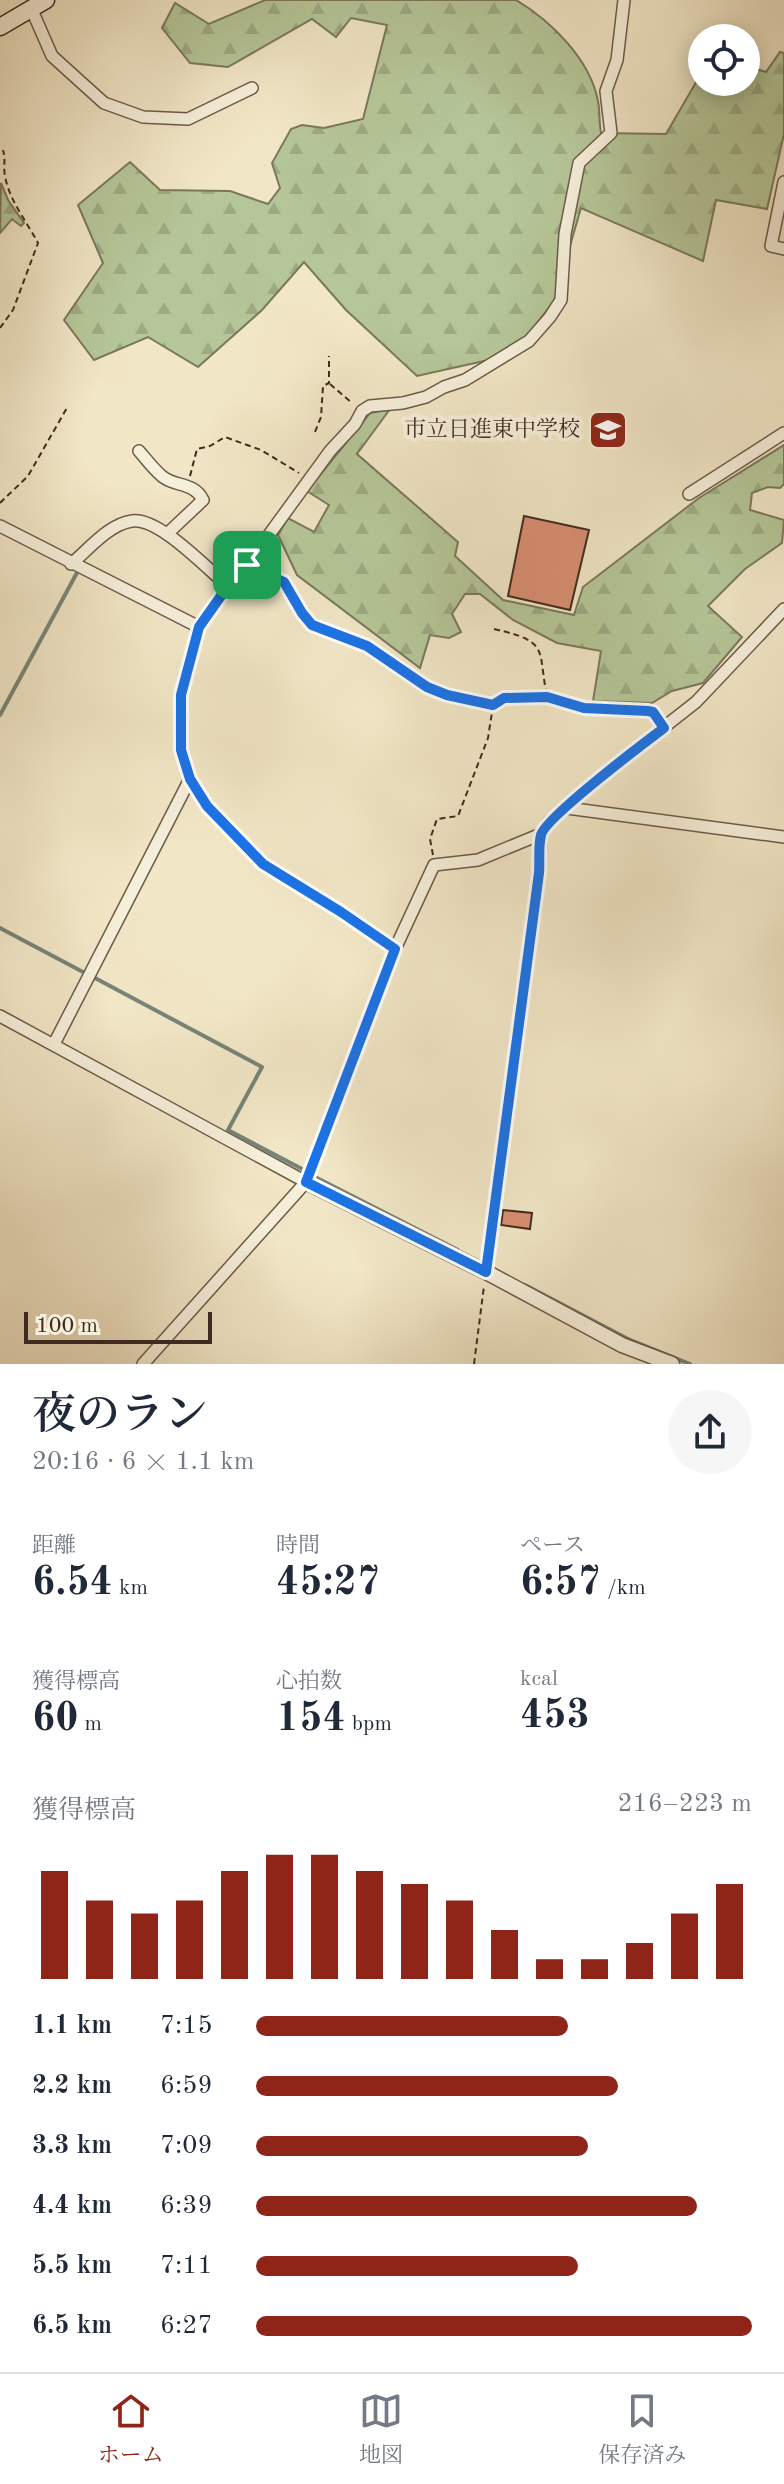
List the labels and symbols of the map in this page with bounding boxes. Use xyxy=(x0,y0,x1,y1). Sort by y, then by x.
school or university icon: 市立日進東中学校 xyxy=(587,409,629,451)
place label: 市立日進東中学校 xyxy=(404,417,580,441)
pin xyxy=(213,531,281,599)
scale bar xyxy=(24,1308,212,1344)

